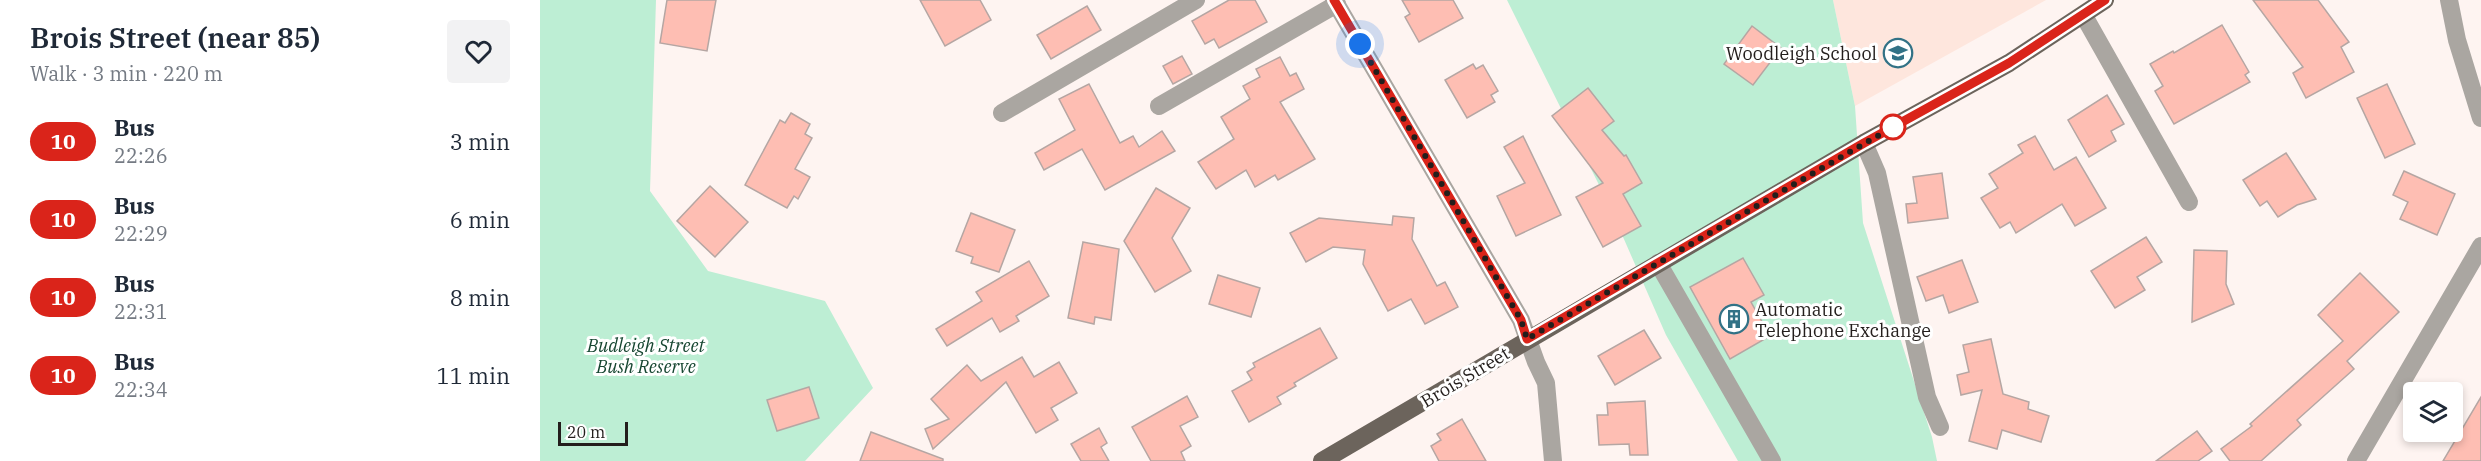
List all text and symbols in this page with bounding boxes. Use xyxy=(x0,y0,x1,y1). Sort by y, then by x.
text: Brois Street (near 85) xyxy=(30,19,320,56)
button: heart xyxy=(447,20,510,83)
your location xyxy=(1345,29,1375,59)
school or university icon: Woodleigh School xyxy=(1882,37,1914,69)
place label: Woodleigh School xyxy=(1726,42,1877,65)
text: Walk · 3 min · 220 m xyxy=(30,60,223,87)
text: Bus xyxy=(114,113,155,142)
unlabelled marker xyxy=(1880,114,1906,140)
text: 10 xyxy=(50,127,76,155)
text: 3 min xyxy=(450,127,510,156)
text: 22:26 xyxy=(114,142,168,169)
text: Bus xyxy=(114,191,155,220)
text: 10 xyxy=(50,205,76,233)
text: 6 min xyxy=(450,205,510,234)
text: 22:29 xyxy=(114,220,168,247)
text: Bus xyxy=(114,269,155,298)
text: 10 xyxy=(50,283,76,311)
text: 8 min xyxy=(450,283,510,312)
text: 22:31 xyxy=(114,298,168,325)
place label: Automatic Telephone Exchange xyxy=(1755,298,1931,342)
building icon: Automatic Telephone Exchange xyxy=(1718,303,1750,335)
park label: Budleigh Street Bush Reserve xyxy=(586,334,706,378)
street label: Brois Street xyxy=(1416,342,1514,412)
text: Bus xyxy=(114,347,155,376)
text: 10 xyxy=(50,361,76,389)
text: 11 min xyxy=(437,361,510,390)
text: 22:34 xyxy=(114,376,168,403)
map controls xyxy=(2403,382,2463,442)
button: layers xyxy=(2403,382,2463,442)
scale bar xyxy=(558,419,628,446)
text: 20 m xyxy=(567,422,605,442)

